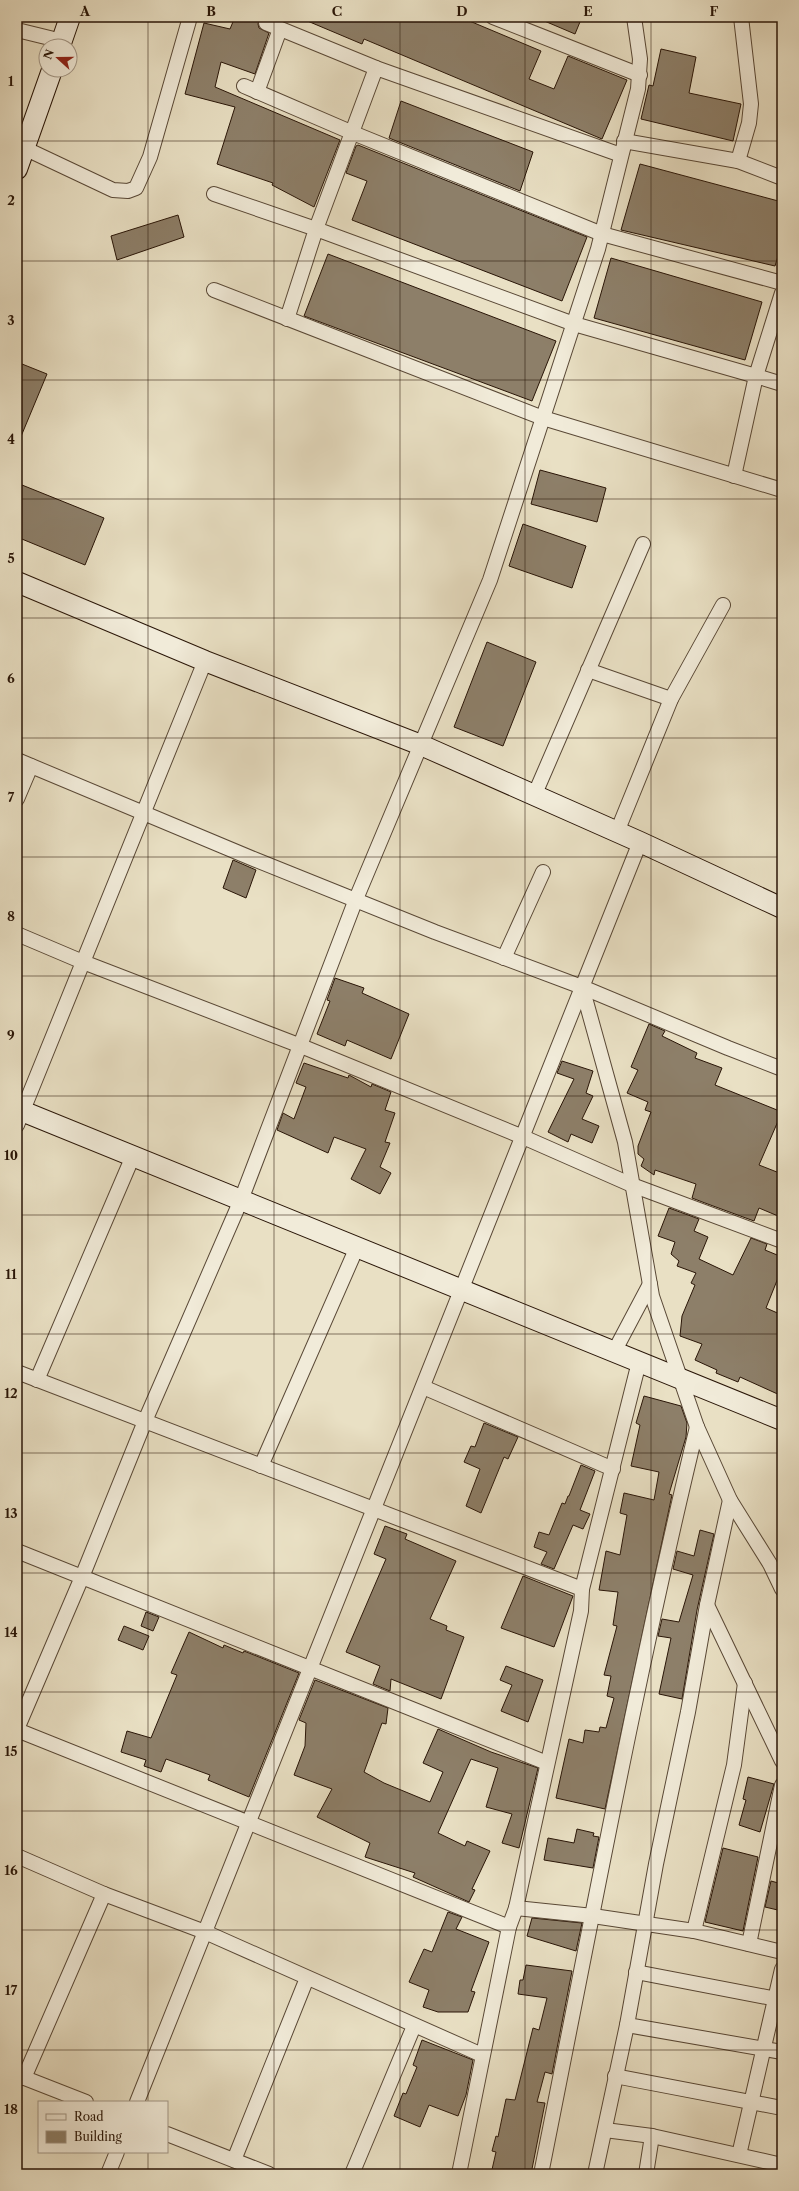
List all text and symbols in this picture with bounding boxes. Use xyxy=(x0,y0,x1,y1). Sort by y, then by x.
text: A xyxy=(79,3,91,19)
text: B xyxy=(206,3,216,19)
text: C xyxy=(332,3,342,19)
text: D xyxy=(456,3,468,19)
text: E xyxy=(583,3,593,19)
text: F xyxy=(710,3,719,19)
north arrow xyxy=(38,38,78,78)
text: N xyxy=(40,47,57,61)
text: 1 xyxy=(8,73,14,89)
text: 2 xyxy=(7,192,15,208)
text: 3 xyxy=(7,312,15,328)
text: 4 xyxy=(7,431,15,447)
text: 5 xyxy=(7,550,15,566)
text: 6 xyxy=(7,670,15,686)
text: 7 xyxy=(8,789,15,805)
text: 8 xyxy=(7,908,15,924)
text: 9 xyxy=(7,1027,15,1043)
text: 10 xyxy=(4,1147,18,1163)
text: 11 xyxy=(5,1266,17,1282)
text: 12 xyxy=(4,1385,18,1401)
text: 13 xyxy=(4,1505,18,1521)
text: 14 xyxy=(4,1624,18,1640)
text: 15 xyxy=(4,1743,18,1759)
text: 16 xyxy=(4,1862,18,1878)
text: 17 xyxy=(5,1982,18,1998)
text: 18 xyxy=(4,2101,18,2117)
legend xyxy=(38,2101,168,2153)
text: Road xyxy=(74,2109,104,2124)
text: Building xyxy=(74,2129,122,2144)

